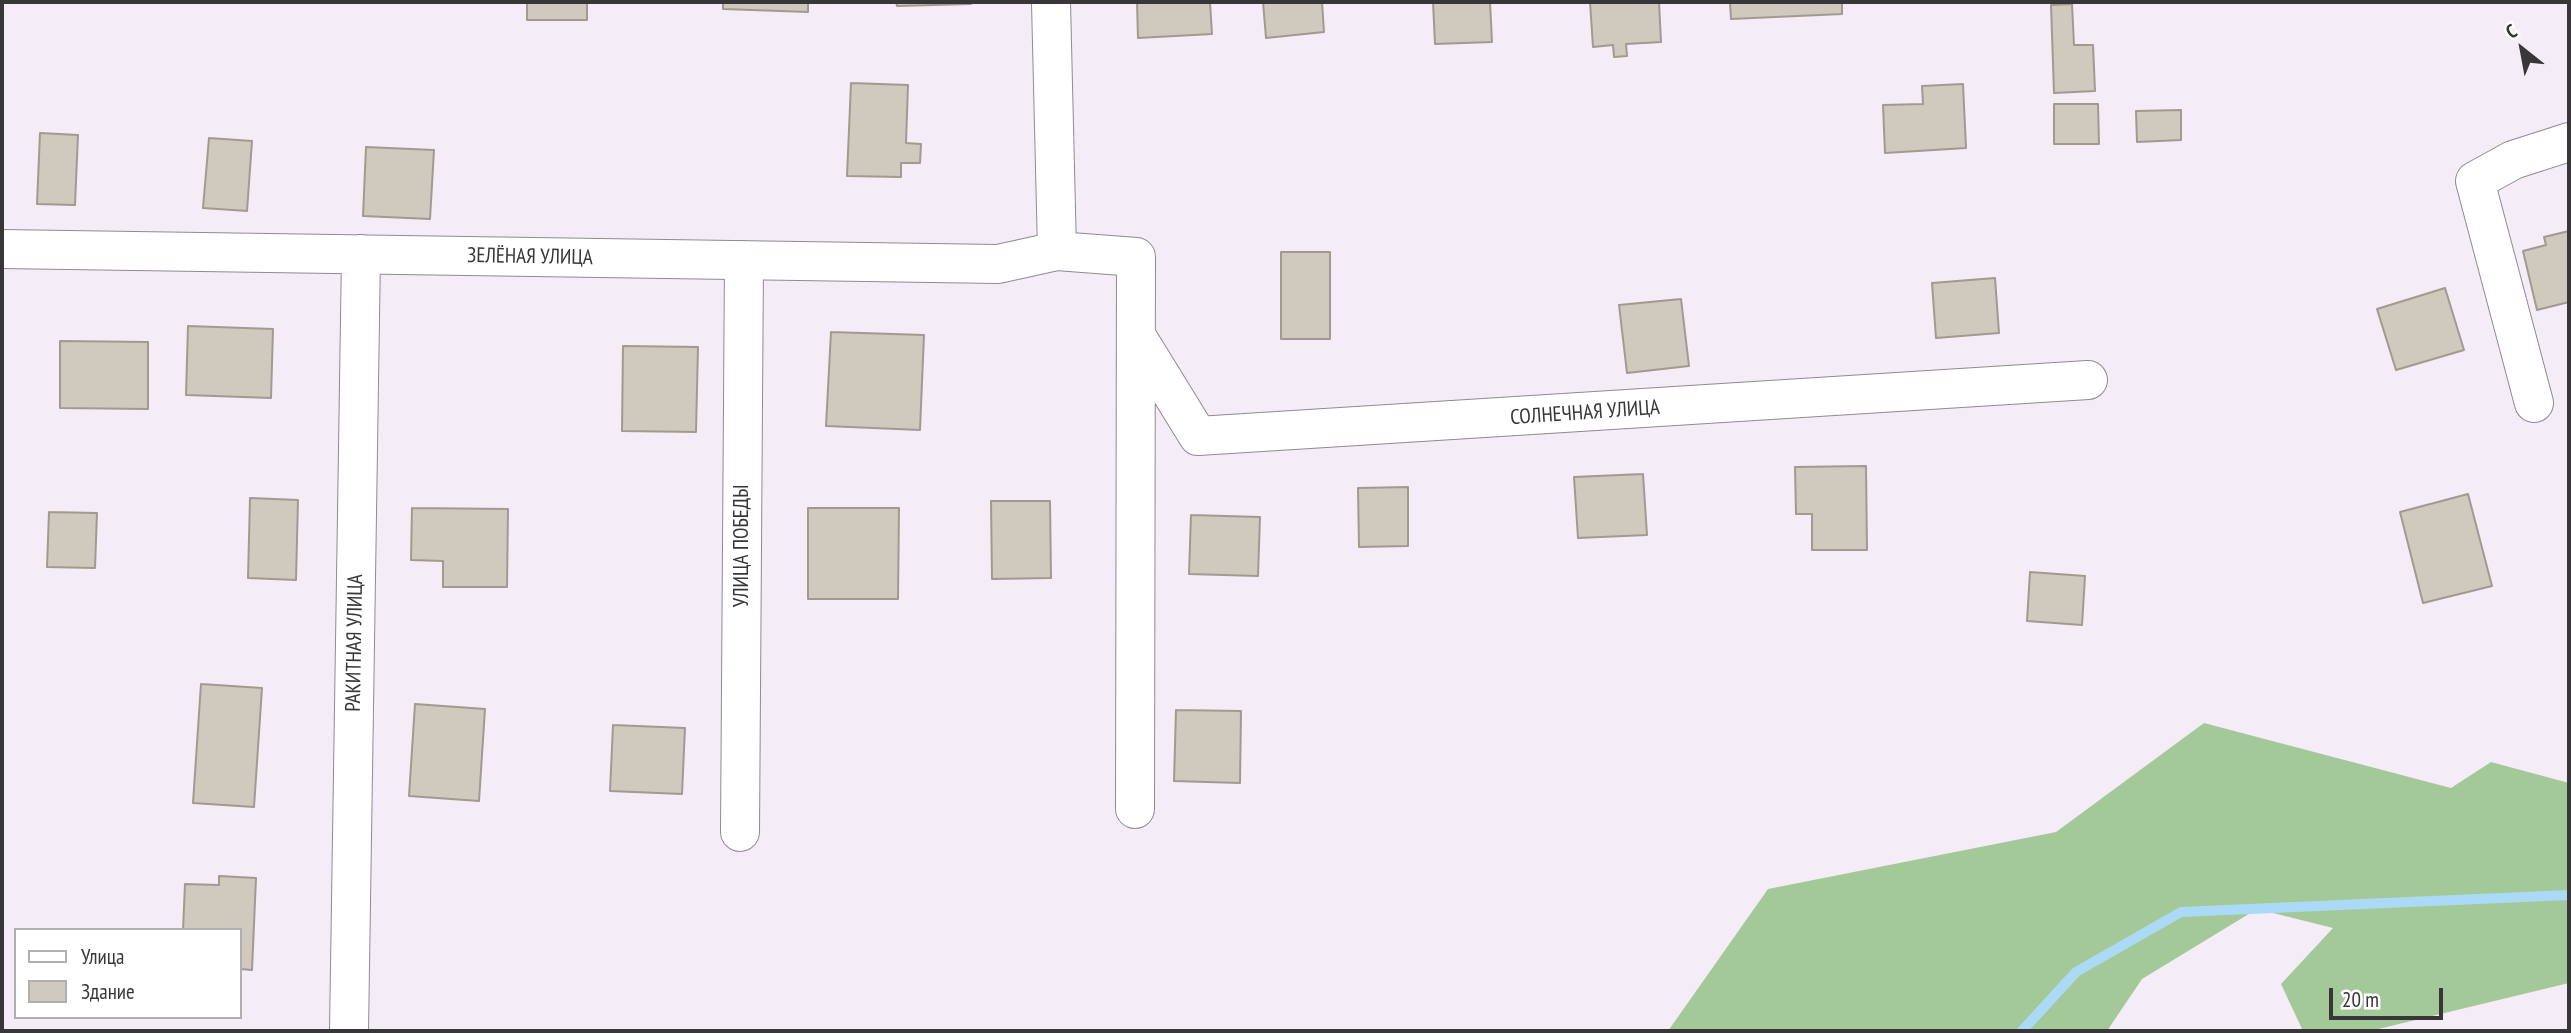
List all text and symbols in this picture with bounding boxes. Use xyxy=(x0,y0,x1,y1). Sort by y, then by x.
north arrow xyxy=(2487,14,2557,84)
text: С xyxy=(2501,18,2521,44)
street label: ЗЕЛЁНАЯ УЛИЦА xyxy=(467,243,593,271)
street label: СОЛНЕЧНАЯ УЛИЦА xyxy=(1509,395,1661,431)
street label: УЛИЦА ПОБЕДЫ xyxy=(729,485,755,607)
street label: РАКИТНАЯ УЛИЦА xyxy=(341,574,369,712)
legend xyxy=(14,928,242,1019)
text: Улица xyxy=(81,943,124,970)
scale bar xyxy=(2333,974,2447,1018)
text: Здание xyxy=(81,978,135,1005)
text: 20 m xyxy=(2342,986,2379,1013)

